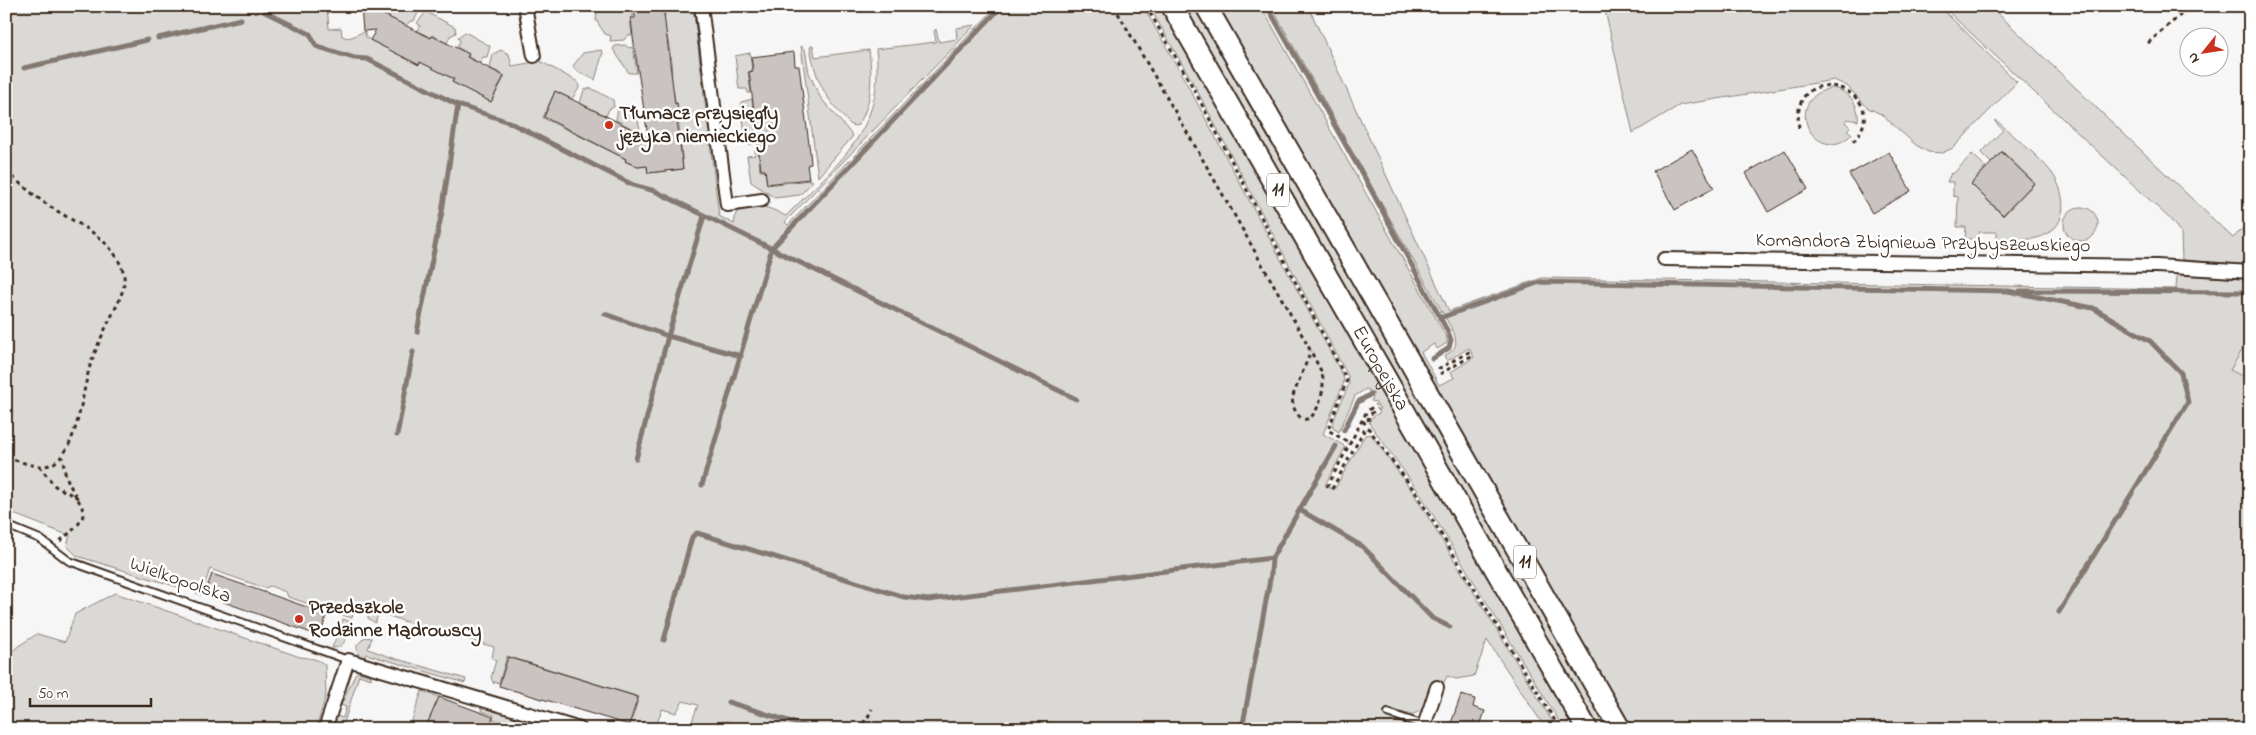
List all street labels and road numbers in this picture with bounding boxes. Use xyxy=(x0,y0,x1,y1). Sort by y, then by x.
road number: 11 xyxy=(1267,174,1289,206)
street label: Komandora Zbigniewa Przybyszewskiego xyxy=(1755,227,2091,262)
street label: Europejska xyxy=(1344,321,1416,416)
road number: 11 xyxy=(1514,546,1536,578)
street label: Wielkopolska xyxy=(125,550,235,612)

